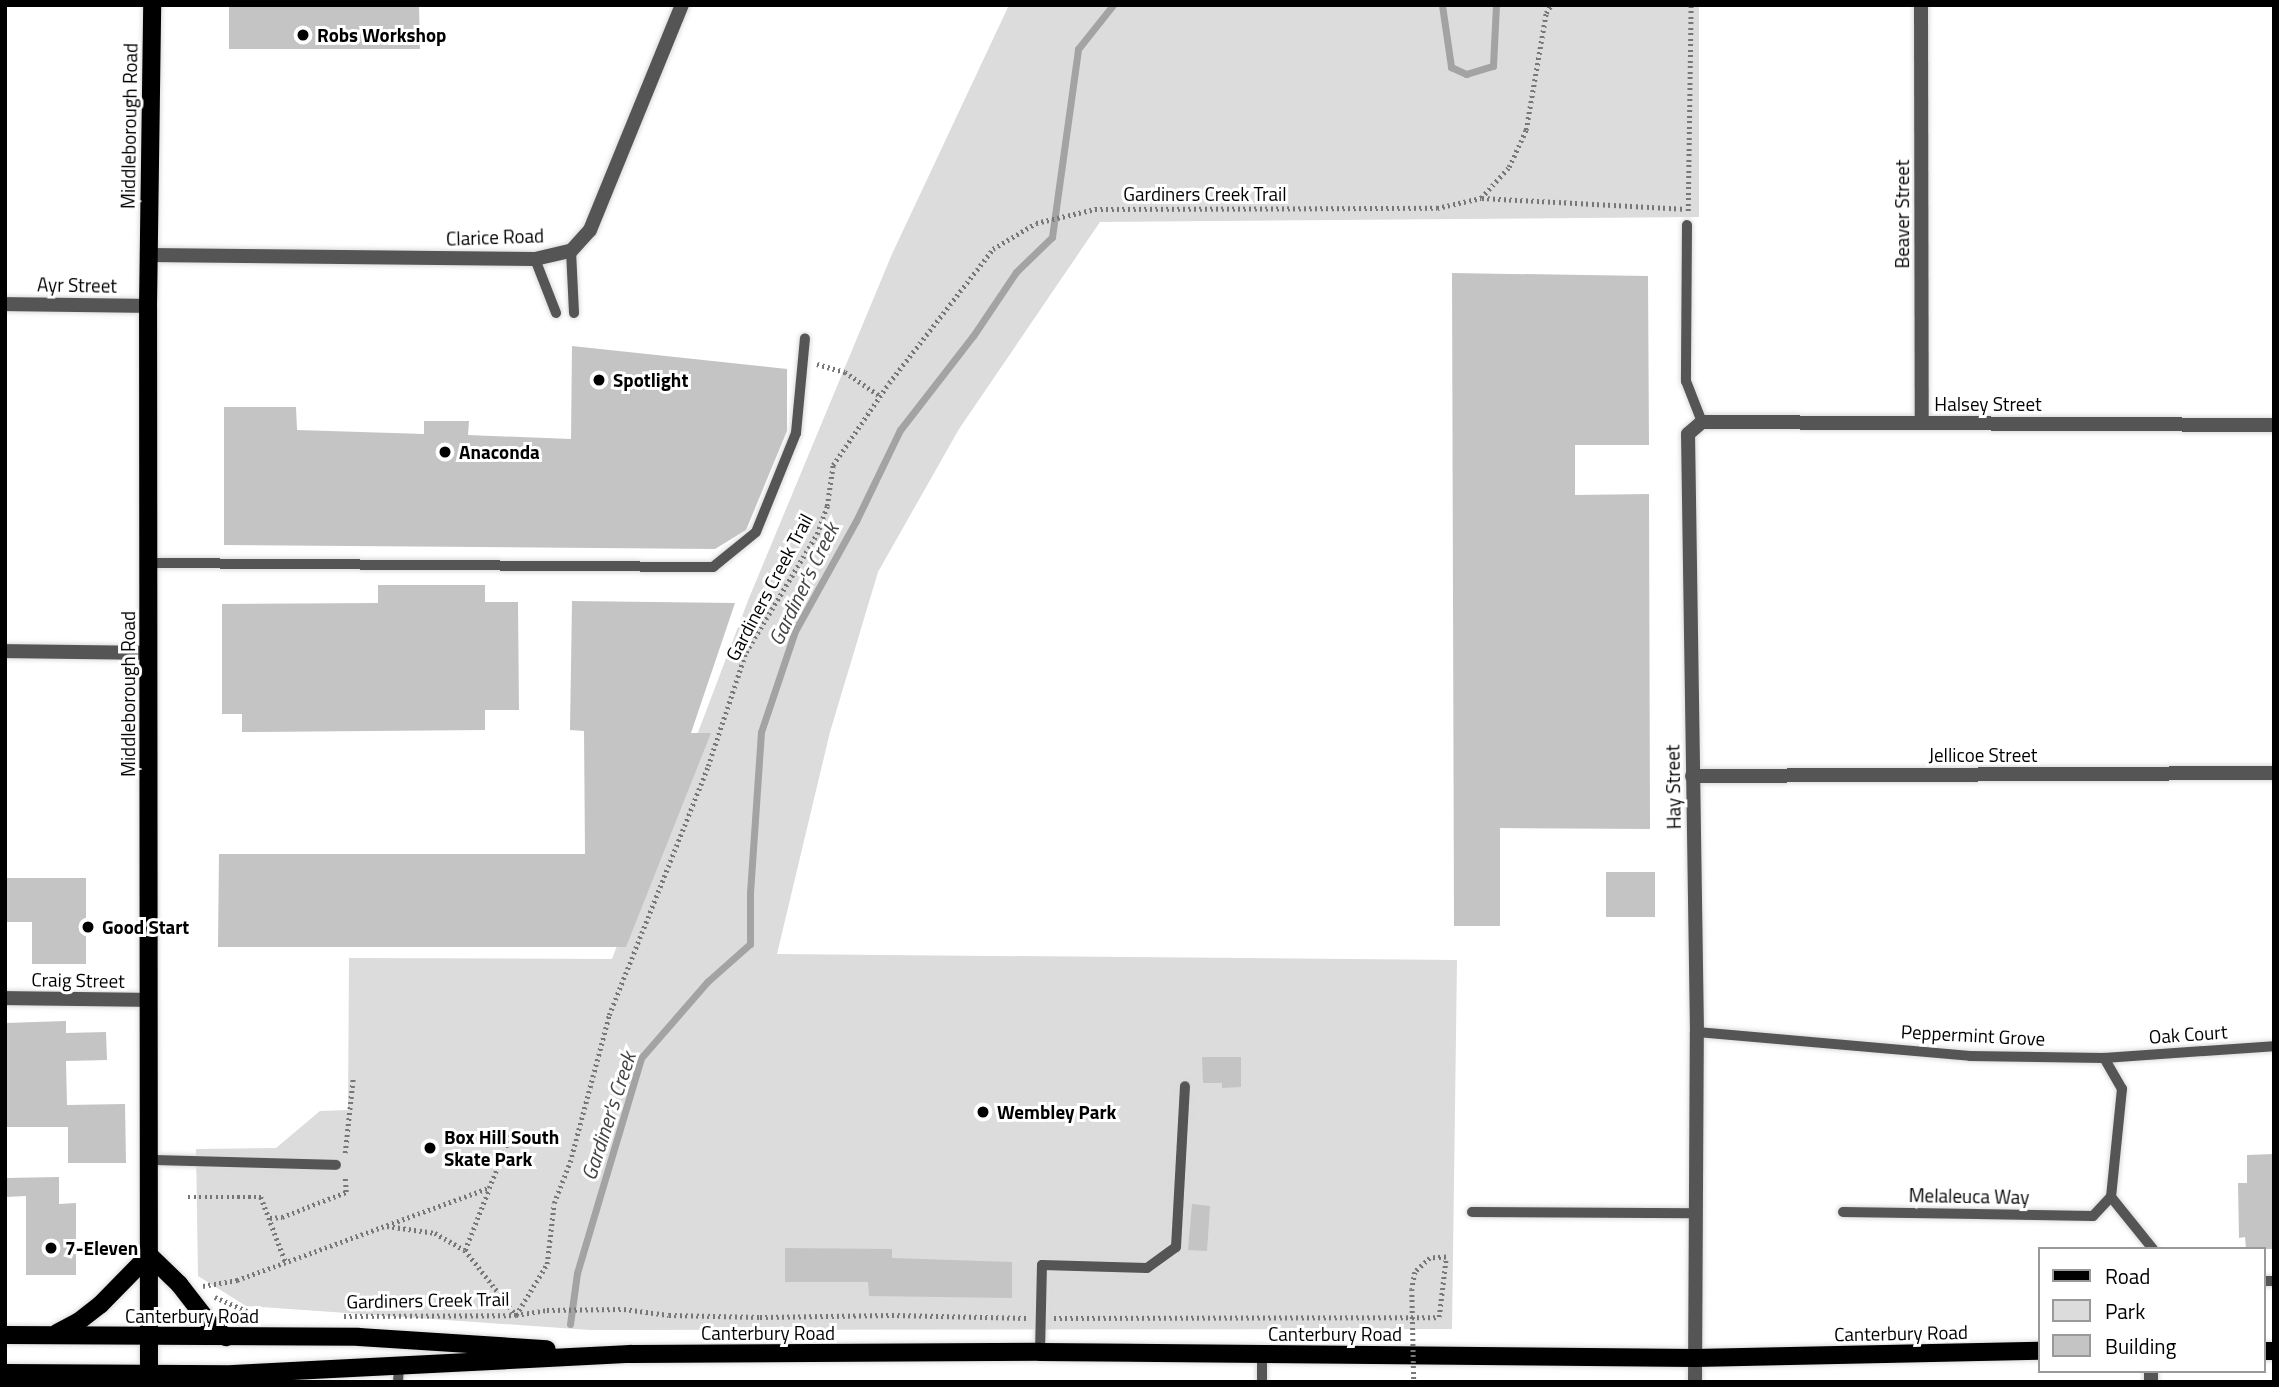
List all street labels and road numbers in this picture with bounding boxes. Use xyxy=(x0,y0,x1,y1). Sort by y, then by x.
street label: Middleborough Road xyxy=(116,43,142,209)
street label: Beaver Street xyxy=(1891,159,1913,269)
street label: Gardiners Creek Trail xyxy=(1123,183,1287,205)
street label: Clarice Road xyxy=(446,224,544,250)
street label: Ayr Street xyxy=(37,273,117,297)
street label: Halsey Street xyxy=(1934,393,2042,415)
street label: Gardiners Creek Trail xyxy=(721,510,817,664)
street label: Middleborough Road xyxy=(117,611,139,777)
street label: Jellicoe Street xyxy=(1929,744,2037,766)
street label: Hay Street xyxy=(1661,745,1685,829)
street label: Craig Street xyxy=(31,968,125,992)
street label: Peppermint Grove xyxy=(1900,1020,2046,1050)
street label: Oak Court xyxy=(2148,1020,2228,1048)
street label: Melaleuca Way xyxy=(1909,1184,2029,1208)
street label: Gardiners Creek Trail xyxy=(346,1287,510,1313)
street label: Canterbury Road xyxy=(125,1305,259,1327)
street label: Canterbury Road xyxy=(1834,1320,1968,1346)
street label: Canterbury Road xyxy=(701,1322,835,1344)
street label: Canterbury Road xyxy=(1268,1323,1402,1345)

